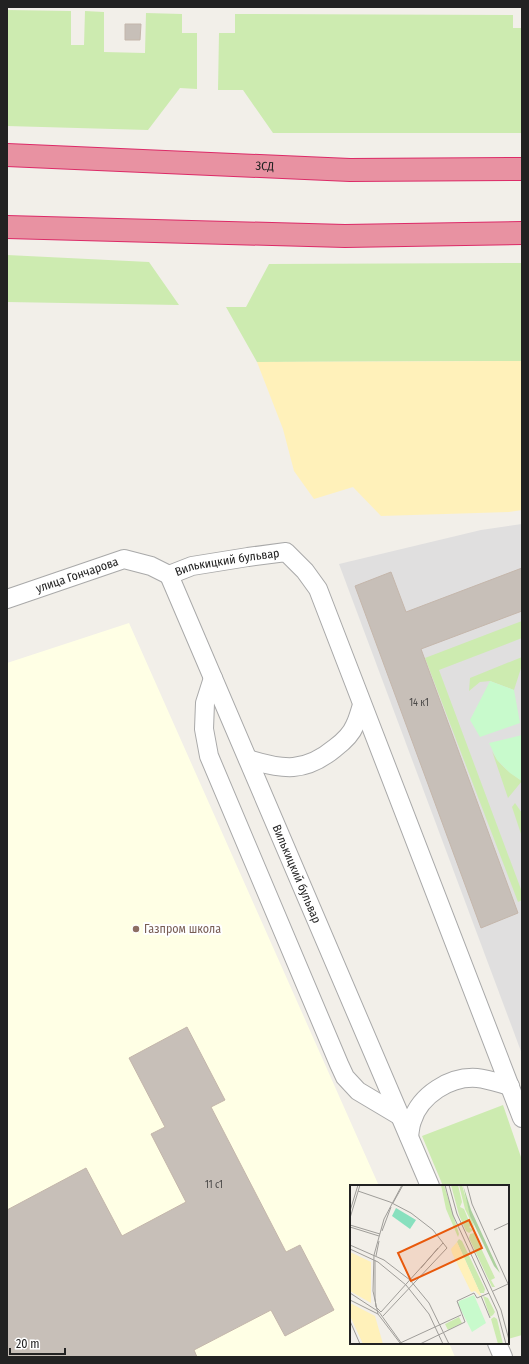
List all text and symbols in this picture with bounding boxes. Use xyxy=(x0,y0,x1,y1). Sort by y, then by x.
street label: ЗСД xyxy=(255,159,275,174)
street label: Вилькицкий бульвар xyxy=(173,546,280,579)
street label: улица Гончарова xyxy=(34,554,120,596)
house number: 14 к1 xyxy=(409,697,429,709)
street label: Вилькицкий бульвар xyxy=(269,822,324,925)
place label: Газпром школа xyxy=(144,922,221,936)
marker: Газпром школа xyxy=(131,924,141,934)
house number: 11 с1 xyxy=(205,1179,223,1191)
inset map xyxy=(350,1185,509,1344)
scale bar xyxy=(10,1330,65,1356)
text: 20 m xyxy=(16,1337,40,1351)

